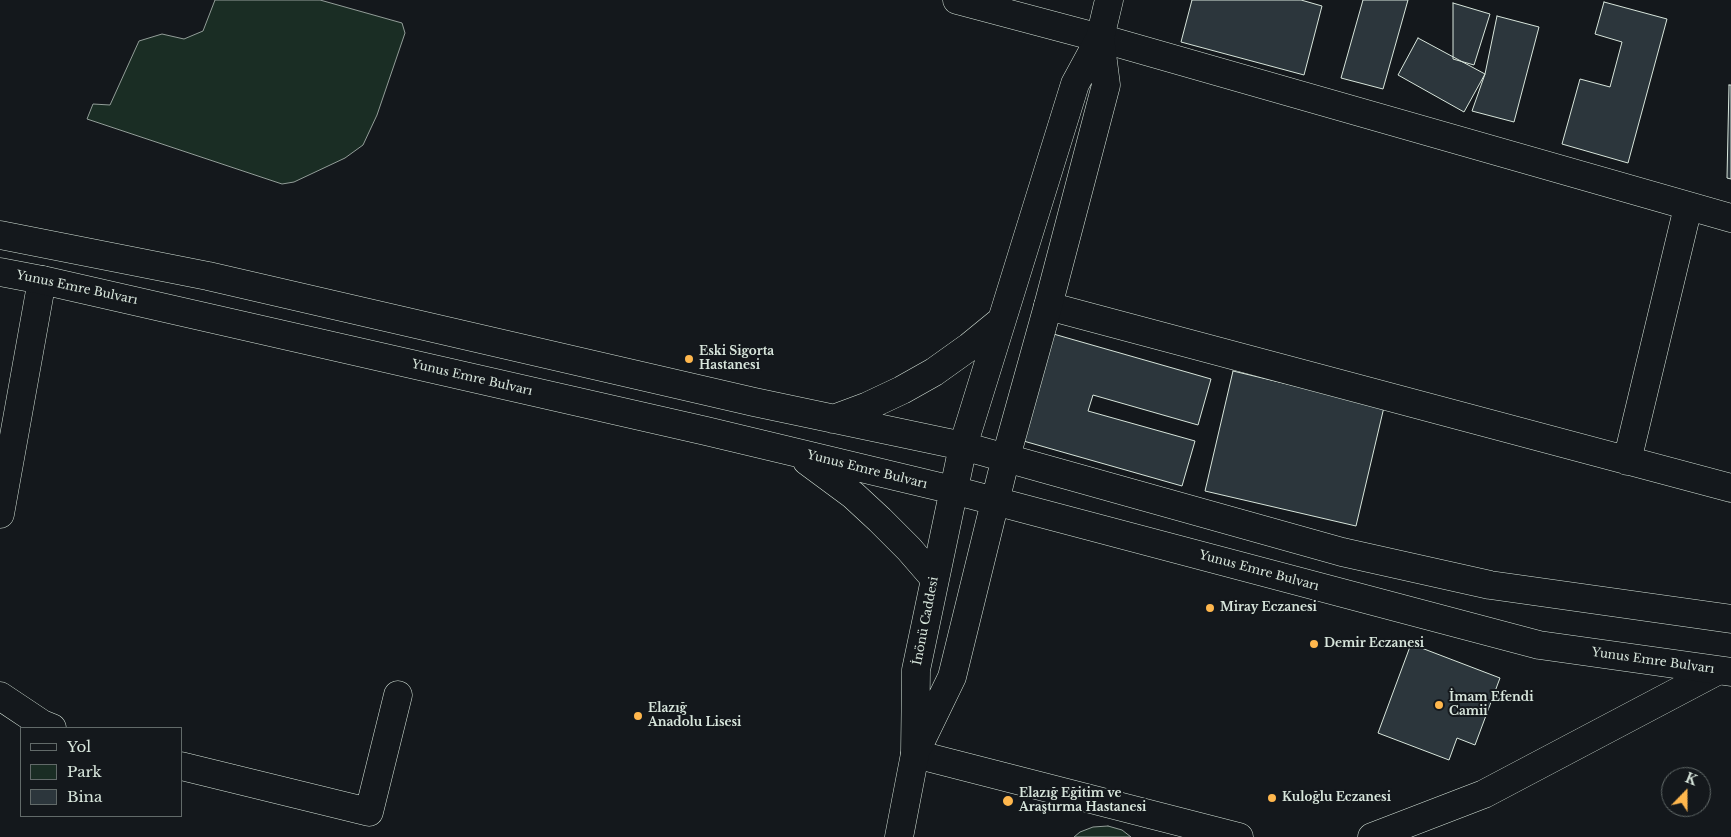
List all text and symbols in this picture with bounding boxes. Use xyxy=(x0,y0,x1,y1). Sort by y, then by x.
street label: Yunus Emre Bulvarı xyxy=(15,268,139,308)
place label: Eski Sigorta Hastanesi xyxy=(699,345,774,373)
marker: Eski Sigorta Hastanesi xyxy=(683,353,695,365)
street label: Yunus Emre Bulvarı xyxy=(410,357,534,399)
street label: Yunus Emre Bulvarı xyxy=(805,448,929,492)
street label: Yunus Emre Bulvarı xyxy=(1197,548,1321,594)
street label: İnönü Caddesi xyxy=(910,576,942,666)
place label: Miray Eczanesi xyxy=(1220,601,1317,615)
marker: Miray Eczanesi xyxy=(1204,602,1216,614)
place label: Demir Eczanesi xyxy=(1324,637,1424,651)
marker: Demir Eczanesi xyxy=(1308,638,1320,650)
street label: Yunus Emre Bulvarı xyxy=(1591,645,1715,677)
place label: İmam Efendi Camii xyxy=(1449,691,1533,719)
marker: İmam Efendi Camii xyxy=(1433,699,1445,711)
place label: Elazığ Anadolu Lisesi xyxy=(648,702,741,730)
marker: Elazığ Anadolu Lisesi xyxy=(632,710,644,722)
legend xyxy=(20,727,182,817)
text: Yol xyxy=(67,737,91,756)
text: Park xyxy=(67,762,102,781)
north arrow xyxy=(1661,767,1711,817)
text: K xyxy=(1683,769,1700,790)
text: Bina xyxy=(67,787,102,806)
place label: Elazığ Eğitim ve Araştırma Hastanesi xyxy=(1019,787,1146,815)
place label: Kuloğlu Eczanesi xyxy=(1282,791,1391,805)
marker: Kuloğlu Eczanesi xyxy=(1266,792,1278,804)
marker: Elazığ Eğitim ve Araştırma Hastanesi xyxy=(1001,794,1015,808)

